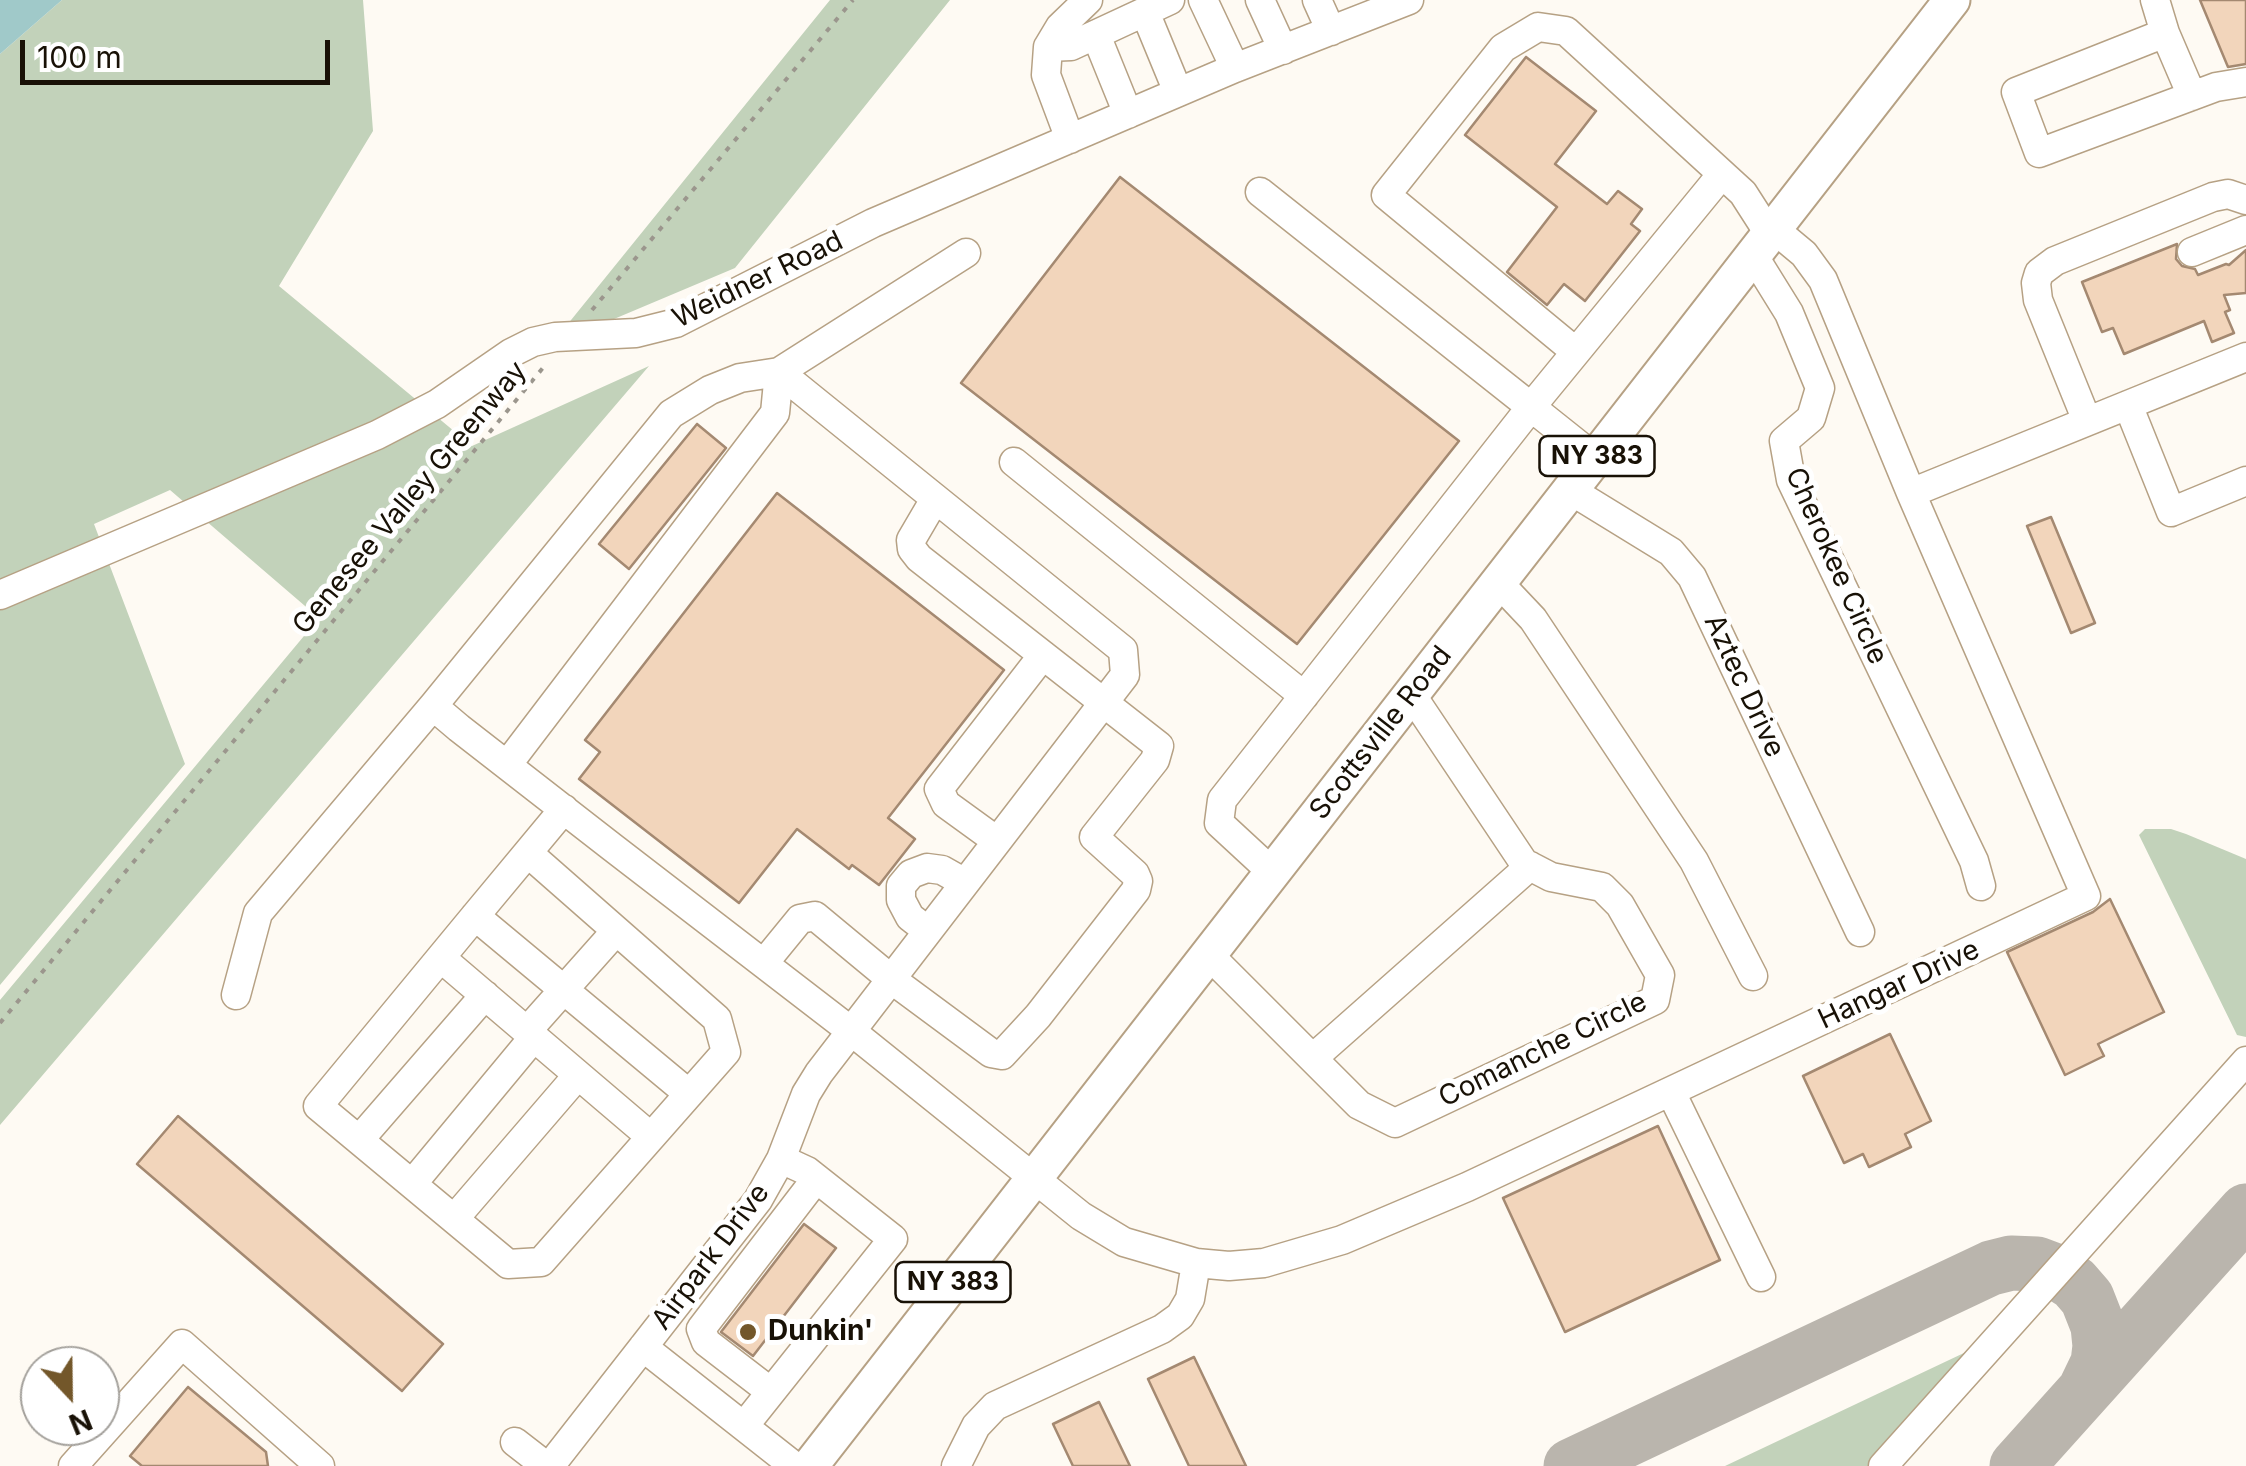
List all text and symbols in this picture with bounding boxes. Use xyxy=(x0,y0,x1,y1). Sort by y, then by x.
scale bar xyxy=(25,20,335,82)
text: 100 m xyxy=(37,39,122,75)
street label: Weidner Road xyxy=(667,224,849,336)
street label: Genesee Valley Greenway xyxy=(286,355,534,641)
road number: NY 383 xyxy=(1540,436,1654,476)
street label: Cherokee Circle xyxy=(1778,462,1894,670)
street label: Aztec Drive xyxy=(1696,609,1792,763)
street label: Scottsville Road xyxy=(1303,640,1459,826)
street label: Hangar Drive xyxy=(1813,933,1985,1037)
street label: Comanche Circle xyxy=(1434,985,1652,1115)
street label: Airpark Drive xyxy=(645,1177,777,1337)
road number: NY 383 xyxy=(896,1262,1010,1302)
place label: Dunkin' xyxy=(768,1315,873,1349)
marker: Dunkin' xyxy=(737,1321,759,1343)
north arrow xyxy=(20,1346,120,1446)
text: N xyxy=(64,1402,97,1442)

